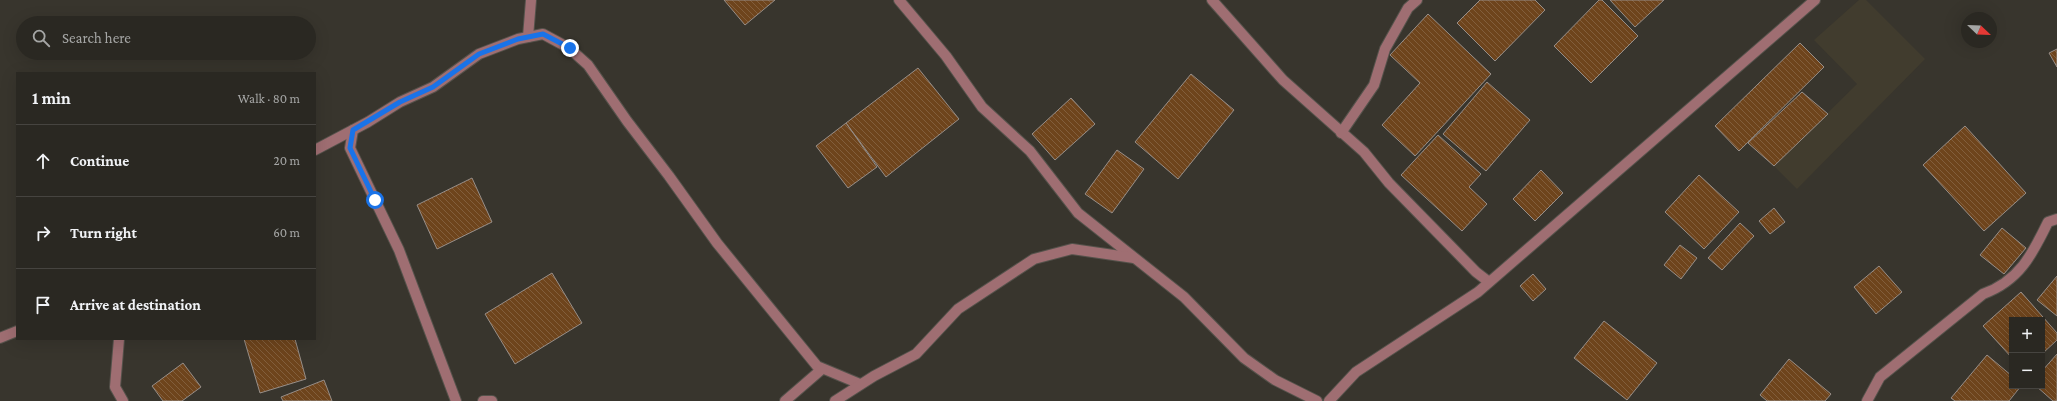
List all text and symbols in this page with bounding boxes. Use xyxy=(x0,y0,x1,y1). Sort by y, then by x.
north arrow xyxy=(1961,12,1997,48)
search box xyxy=(16,16,316,60)
icon: search xyxy=(30,27,52,49)
text: Search here xyxy=(62,30,131,46)
route end xyxy=(561,39,579,57)
text: 1 min xyxy=(32,89,71,108)
text: Walk · 80 m xyxy=(238,91,300,106)
icon: ahead xyxy=(32,150,54,172)
text: Continue xyxy=(70,153,129,169)
text: 20 m xyxy=(274,153,300,168)
route start xyxy=(366,191,384,209)
icon: right xyxy=(32,222,54,244)
text: Turn right xyxy=(70,225,137,241)
text: 60 m xyxy=(273,225,300,240)
icon: arrive xyxy=(32,294,54,316)
text: Arrive at destination xyxy=(70,297,201,313)
map controls xyxy=(2009,317,2045,389)
button: + xyxy=(2009,317,2045,353)
button: − xyxy=(2009,353,2045,389)

